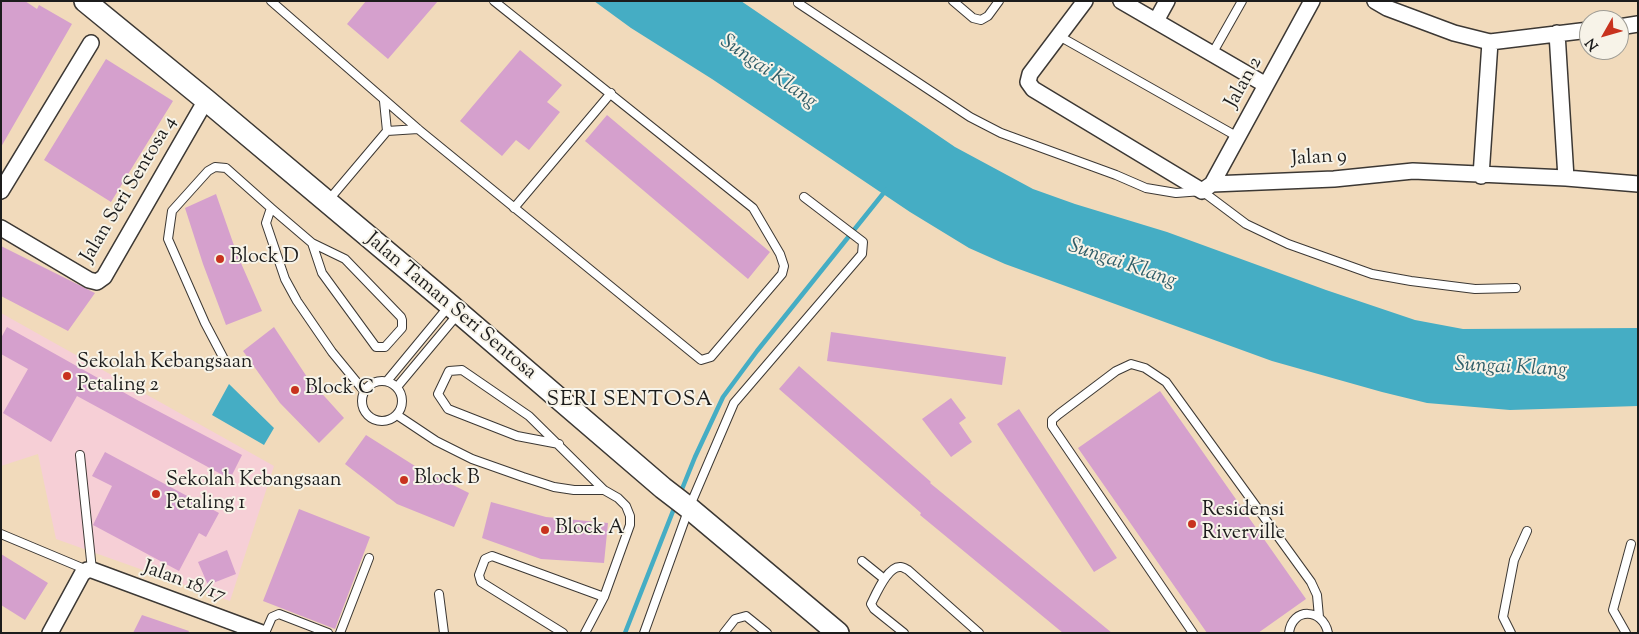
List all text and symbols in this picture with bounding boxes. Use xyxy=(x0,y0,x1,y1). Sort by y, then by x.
north arrow xyxy=(1579,10,1629,60)
water label: Sungai Klang xyxy=(715,30,821,116)
text: N xyxy=(1582,33,1604,54)
street label: Jalan 2 xyxy=(1221,53,1269,113)
street label: Jalan Seri Sentosa 4 xyxy=(77,112,183,268)
street label: Jalan 9 xyxy=(1291,146,1347,172)
street label: Jalan Taman Seri Sentosa xyxy=(360,228,540,386)
water label: Sungai Klang xyxy=(1065,235,1179,295)
place label: Block D xyxy=(230,247,299,271)
marker: Block D xyxy=(214,253,226,265)
place label: Sekolah Kebangsaan Petaling 2 xyxy=(77,352,253,399)
water label: Sungai Klang xyxy=(1454,353,1568,385)
marker: Sekolah Kebangsaan Petaling 2 xyxy=(61,370,73,382)
place label: Block C xyxy=(305,378,374,402)
marker: Block C xyxy=(289,384,301,396)
district label: SERI SENTOSA xyxy=(545,388,715,414)
place label: Block B xyxy=(414,468,480,492)
place label: Sekolah Kebangsaan Petaling 1 xyxy=(166,470,342,517)
marker: Block B xyxy=(398,474,410,486)
marker: Sekolah Kebangsaan Petaling 1 xyxy=(150,488,162,500)
place label: Residensi Riverville xyxy=(1202,500,1285,547)
place label: Block A xyxy=(555,518,624,542)
marker: Residensi Riverville xyxy=(1186,518,1198,530)
marker: Block A xyxy=(539,524,551,536)
street label: Jalan 18/17 xyxy=(139,557,229,609)

